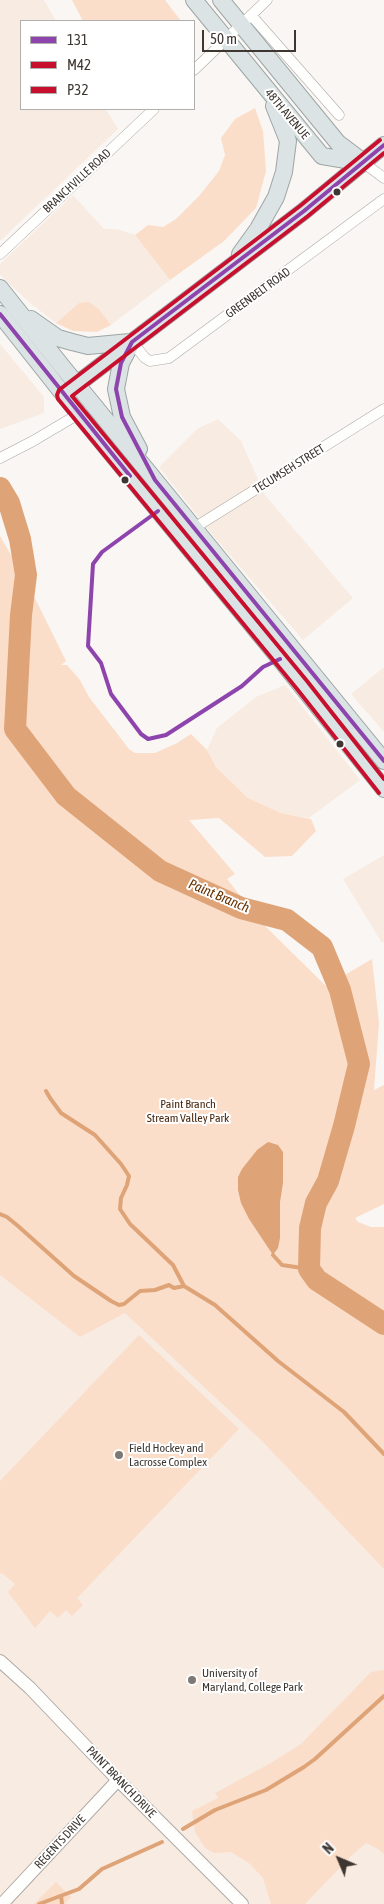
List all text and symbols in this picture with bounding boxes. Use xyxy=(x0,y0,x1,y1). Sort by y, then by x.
legend xyxy=(20,20,195,110)
scale bar xyxy=(204,20,298,52)
text: 50 m xyxy=(210,30,237,47)
text: 131 xyxy=(67,31,88,48)
text: M42 xyxy=(67,56,91,73)
text: P32 xyxy=(67,81,88,98)
street label: 48TH AVENUE xyxy=(262,86,312,142)
street label: BRANCHVILLE ROAD xyxy=(40,146,114,216)
unlabelled marker xyxy=(332,187,342,197)
street label: GREENBELT ROAD xyxy=(223,265,293,321)
street label: TECUMSEH STREET xyxy=(251,441,327,497)
unlabelled marker xyxy=(120,475,130,485)
unlabelled marker xyxy=(335,739,345,749)
water label: Paint Branch xyxy=(186,876,252,916)
park label: Paint Branch Stream Valley Park xyxy=(147,1097,229,1125)
place label: Field Hockey and Lacrosse Complex xyxy=(129,1441,207,1469)
marker: Field Hockey and Lacrosse Complex xyxy=(113,1449,125,1461)
place label: University of Maryland, College Park xyxy=(202,1666,303,1694)
marker: University of Maryland, College Park xyxy=(186,1674,198,1686)
street label: PAINT BRANCH DRIVE xyxy=(83,1743,159,1821)
street label: REGENTS DRIVE xyxy=(31,1812,89,1872)
north arrow xyxy=(314,1834,364,1884)
text: N xyxy=(320,1840,337,1857)

